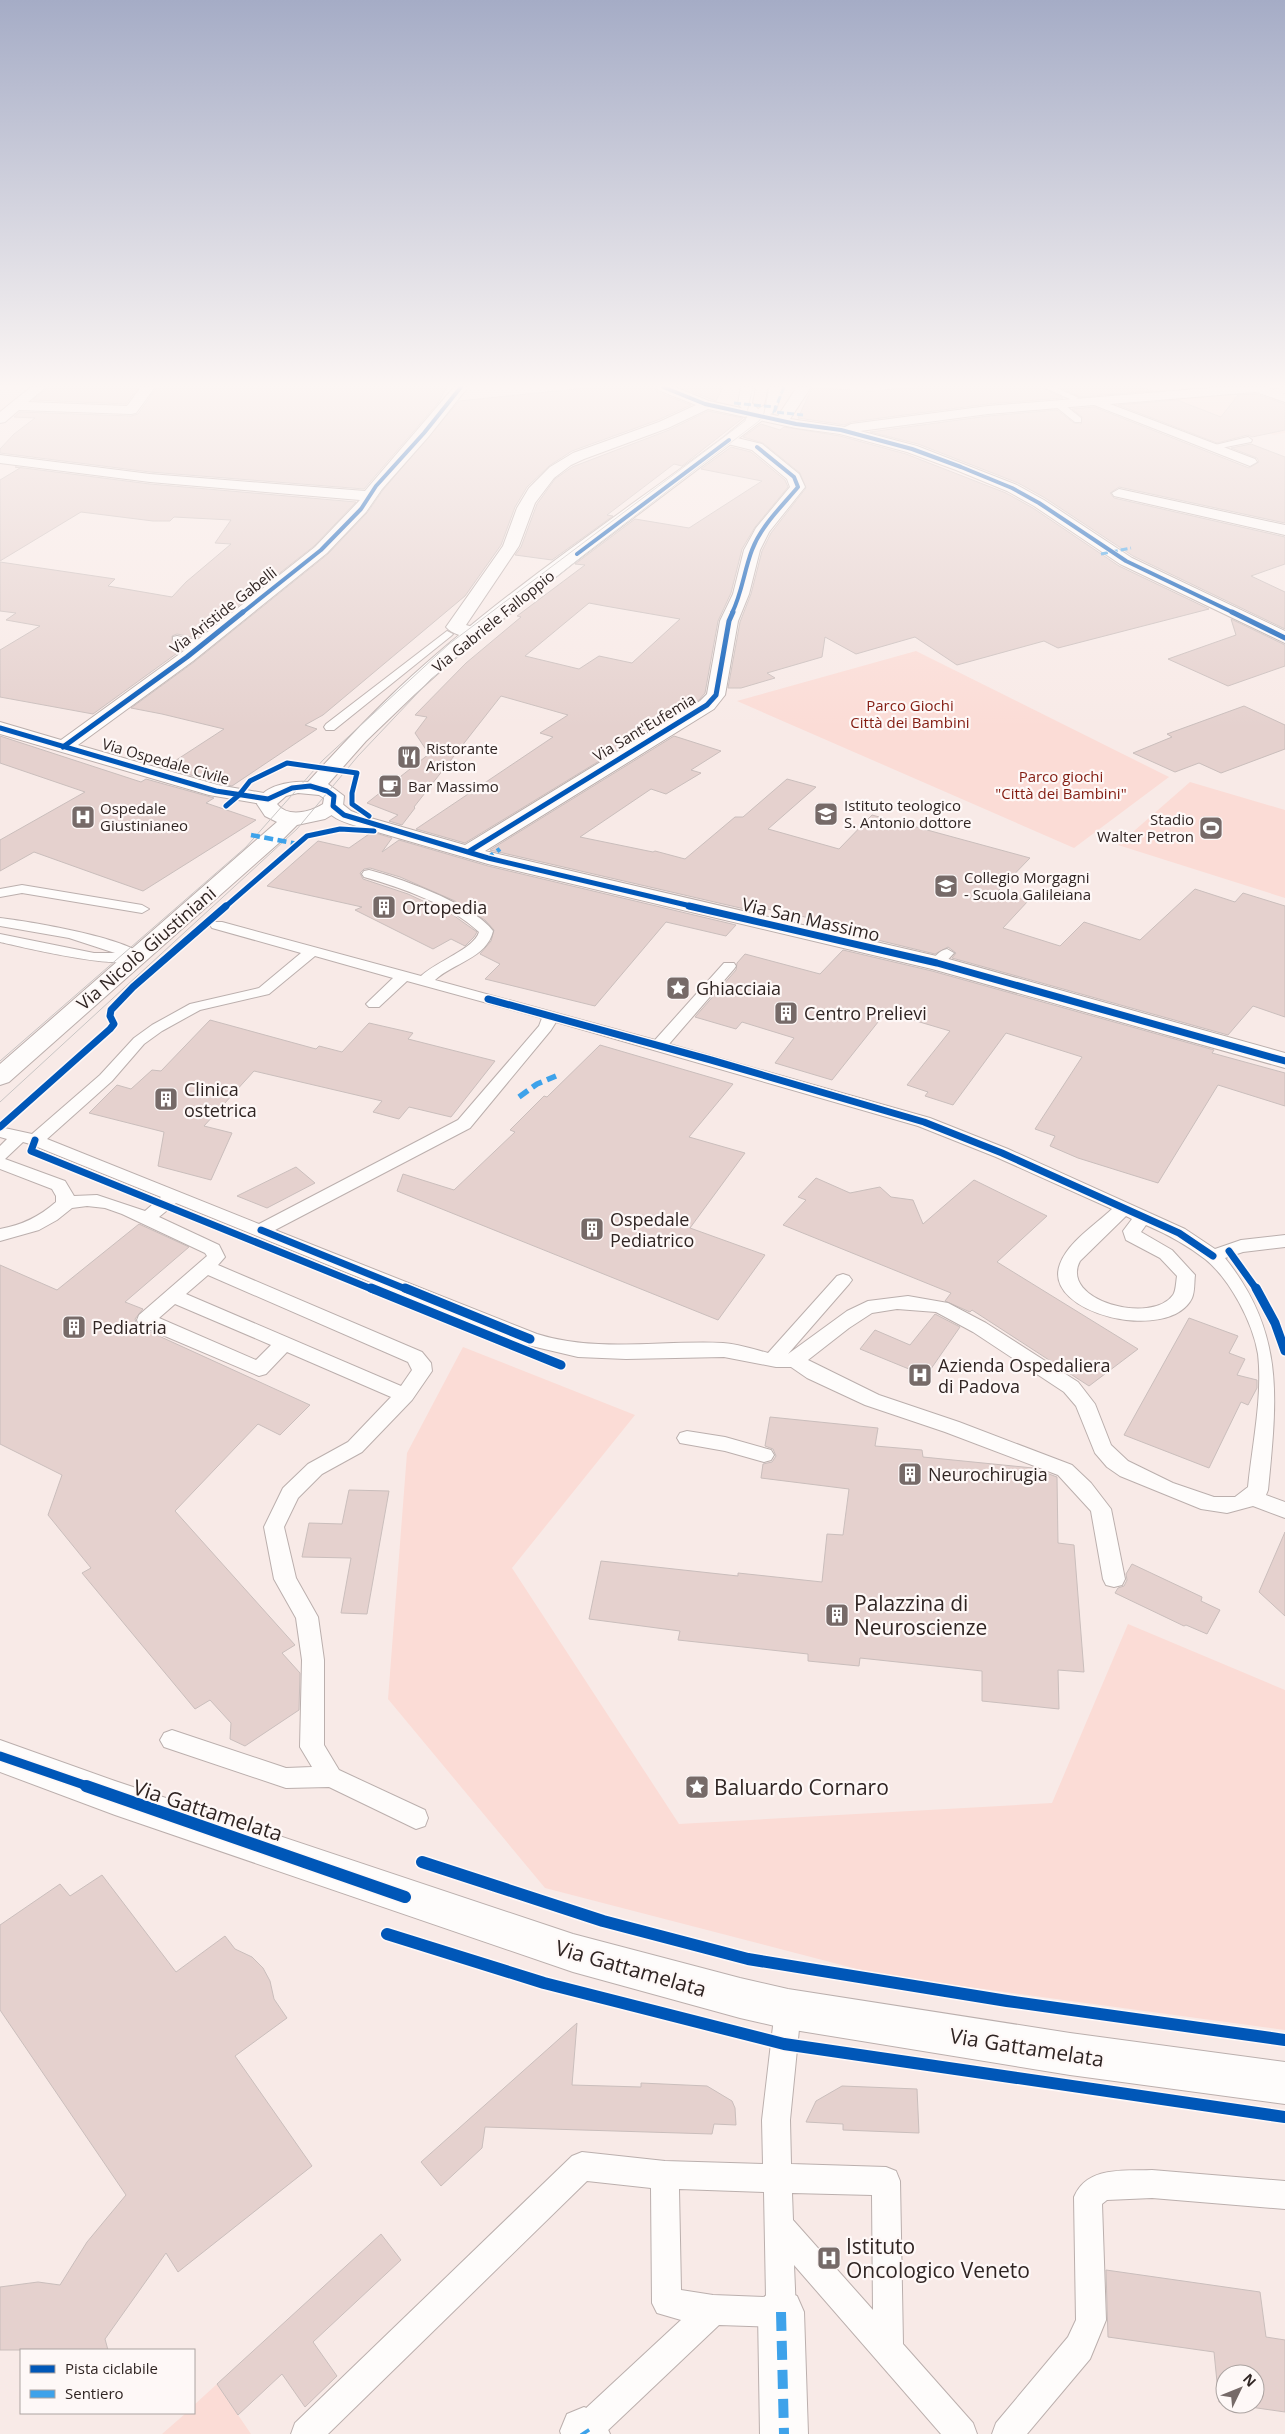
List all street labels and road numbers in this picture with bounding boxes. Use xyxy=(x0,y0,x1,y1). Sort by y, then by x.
street label: Via Aristide Gabelli xyxy=(165,562,281,658)
street label: Via Gabriele Falloppio xyxy=(428,566,558,676)
street label: Via Sant'Eufemia xyxy=(589,688,699,766)
street label: Via Ospedale Civile xyxy=(100,733,232,789)
street label: Via Nicolò Giustiniani xyxy=(71,881,221,1015)
street label: Via San Massimo xyxy=(740,891,882,947)
street label: Via Gattamelata xyxy=(130,1773,286,1847)
street label: Via Gattamelata xyxy=(552,1933,710,2003)
street label: Via Gattamelata xyxy=(948,2021,1106,2073)

